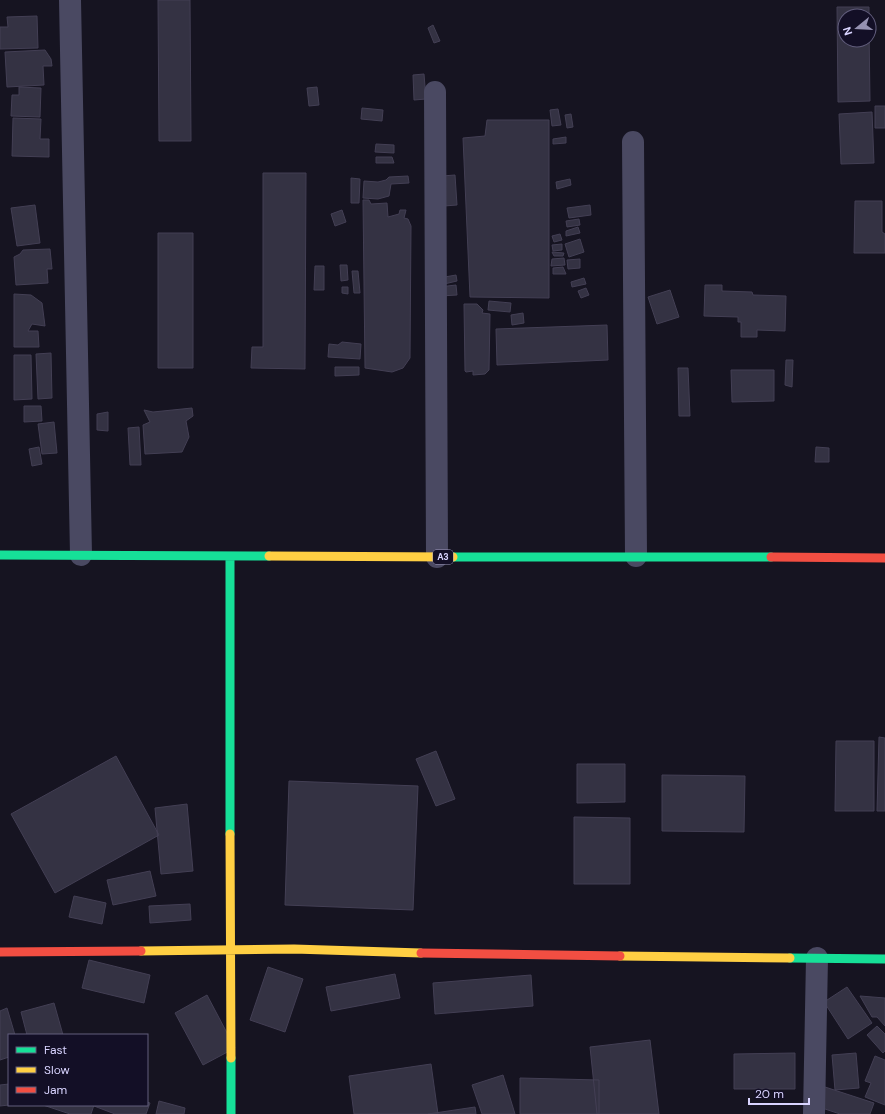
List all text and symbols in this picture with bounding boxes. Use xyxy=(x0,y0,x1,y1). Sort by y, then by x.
north arrow xyxy=(837,8,877,48)
text: N xyxy=(840,25,855,37)
road number: A3 xyxy=(433,550,453,564)
legend xyxy=(8,1034,148,1106)
text: Fast xyxy=(44,1042,67,1058)
text: Slow xyxy=(44,1062,70,1078)
scale bar xyxy=(749,1080,809,1106)
text: Jam xyxy=(44,1082,67,1098)
text: 20 m xyxy=(755,1086,784,1102)

